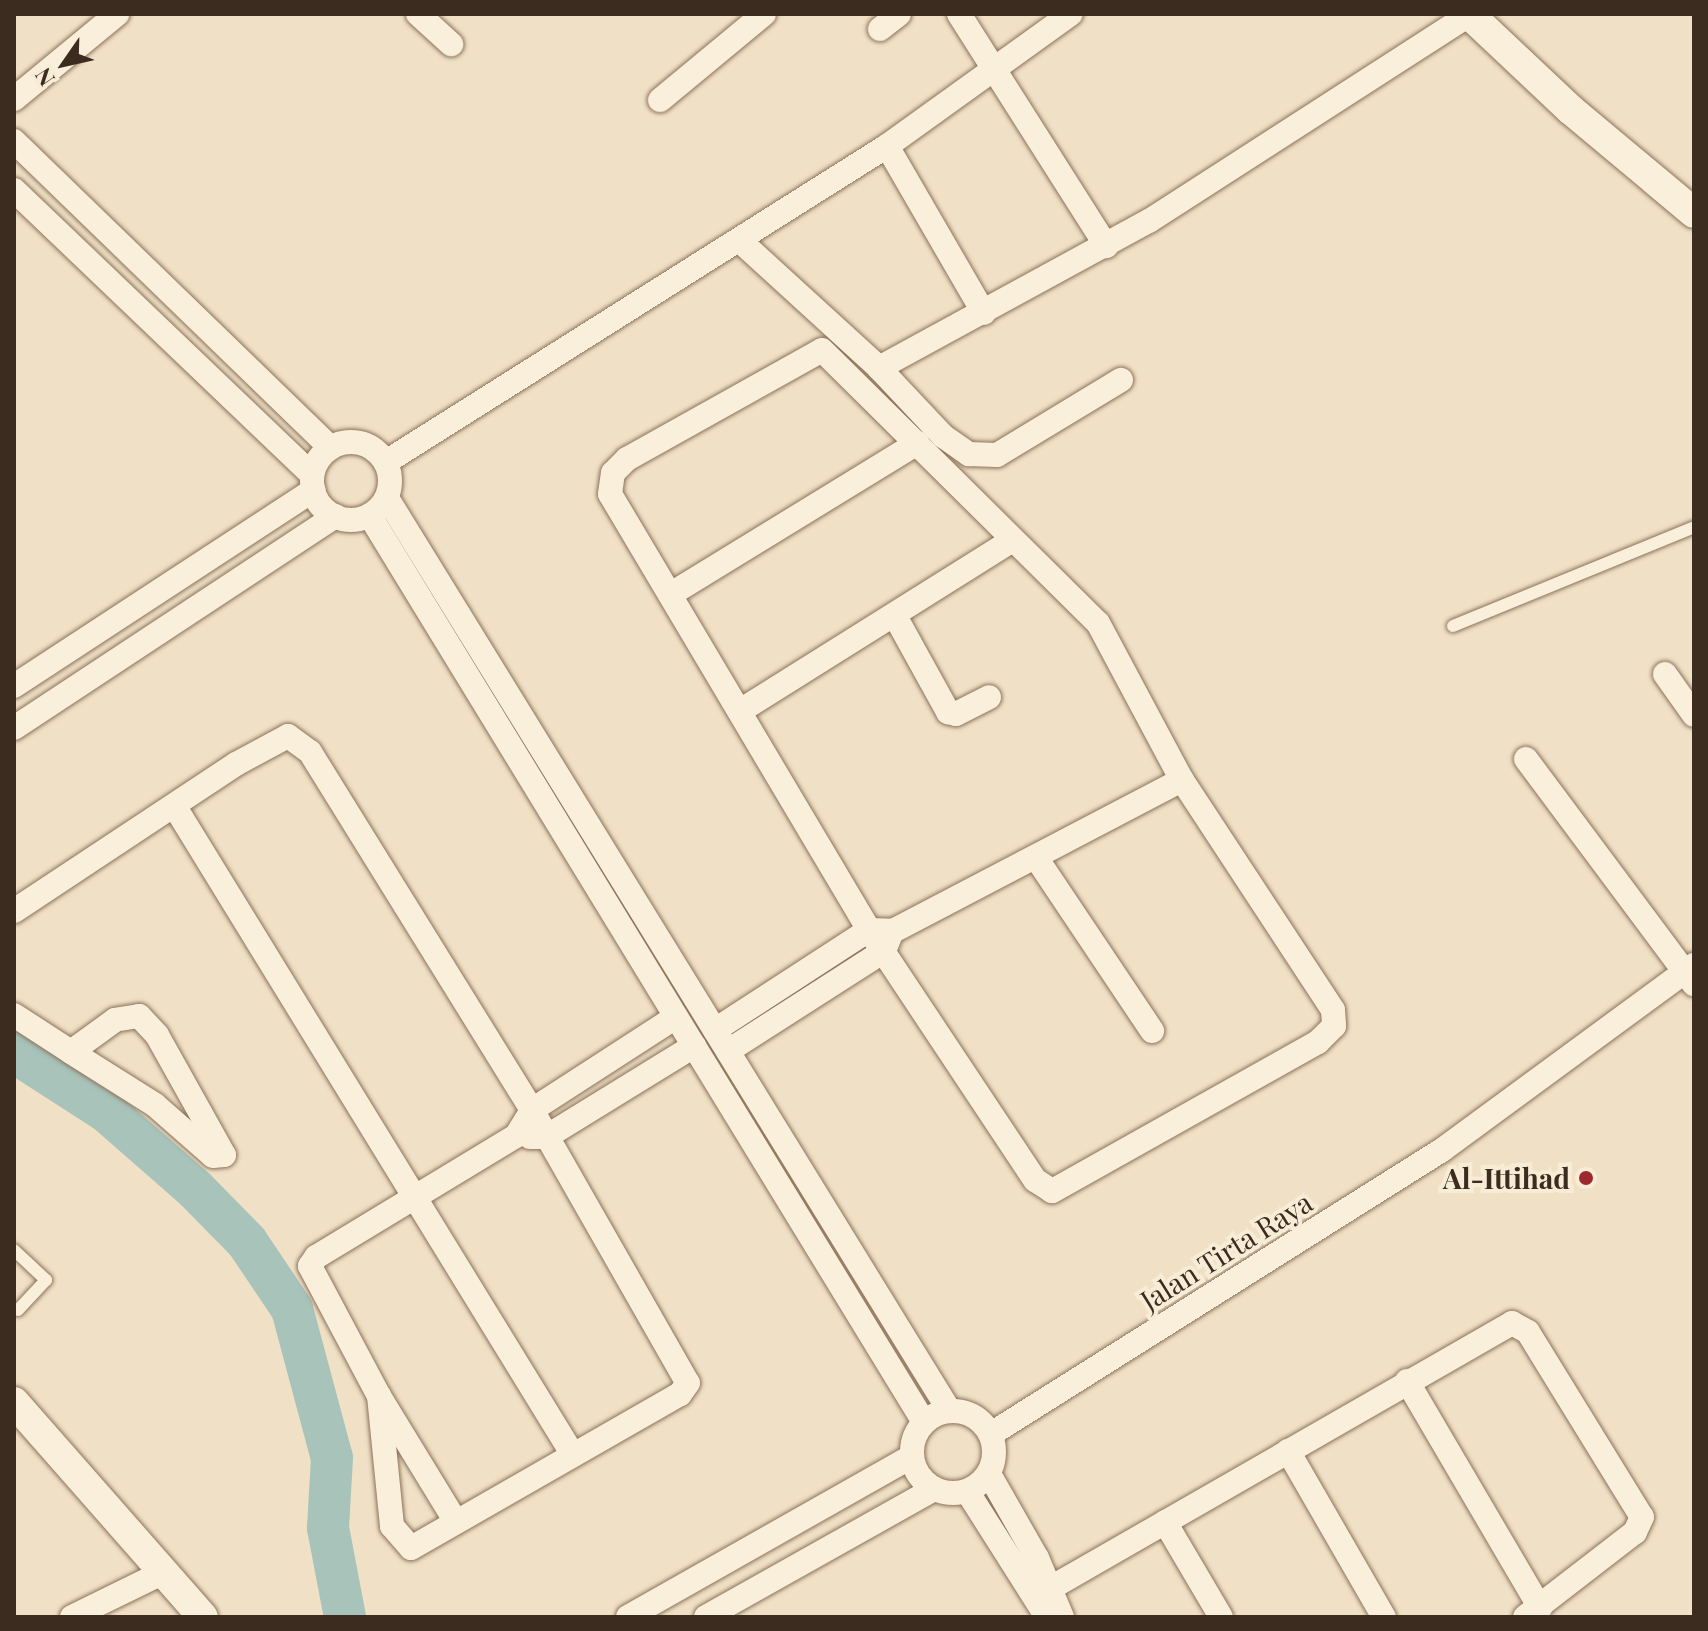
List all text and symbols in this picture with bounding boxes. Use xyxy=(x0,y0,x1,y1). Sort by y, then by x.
north arrow xyxy=(24,24,104,104)
text: N xyxy=(27,62,61,92)
place label: Al-Ittihad xyxy=(1443,1161,1570,1195)
marker: Al-Ittihad xyxy=(1577,1169,1595,1187)
street label: Jalan Tirta Raya xyxy=(1134,1185,1318,1317)

